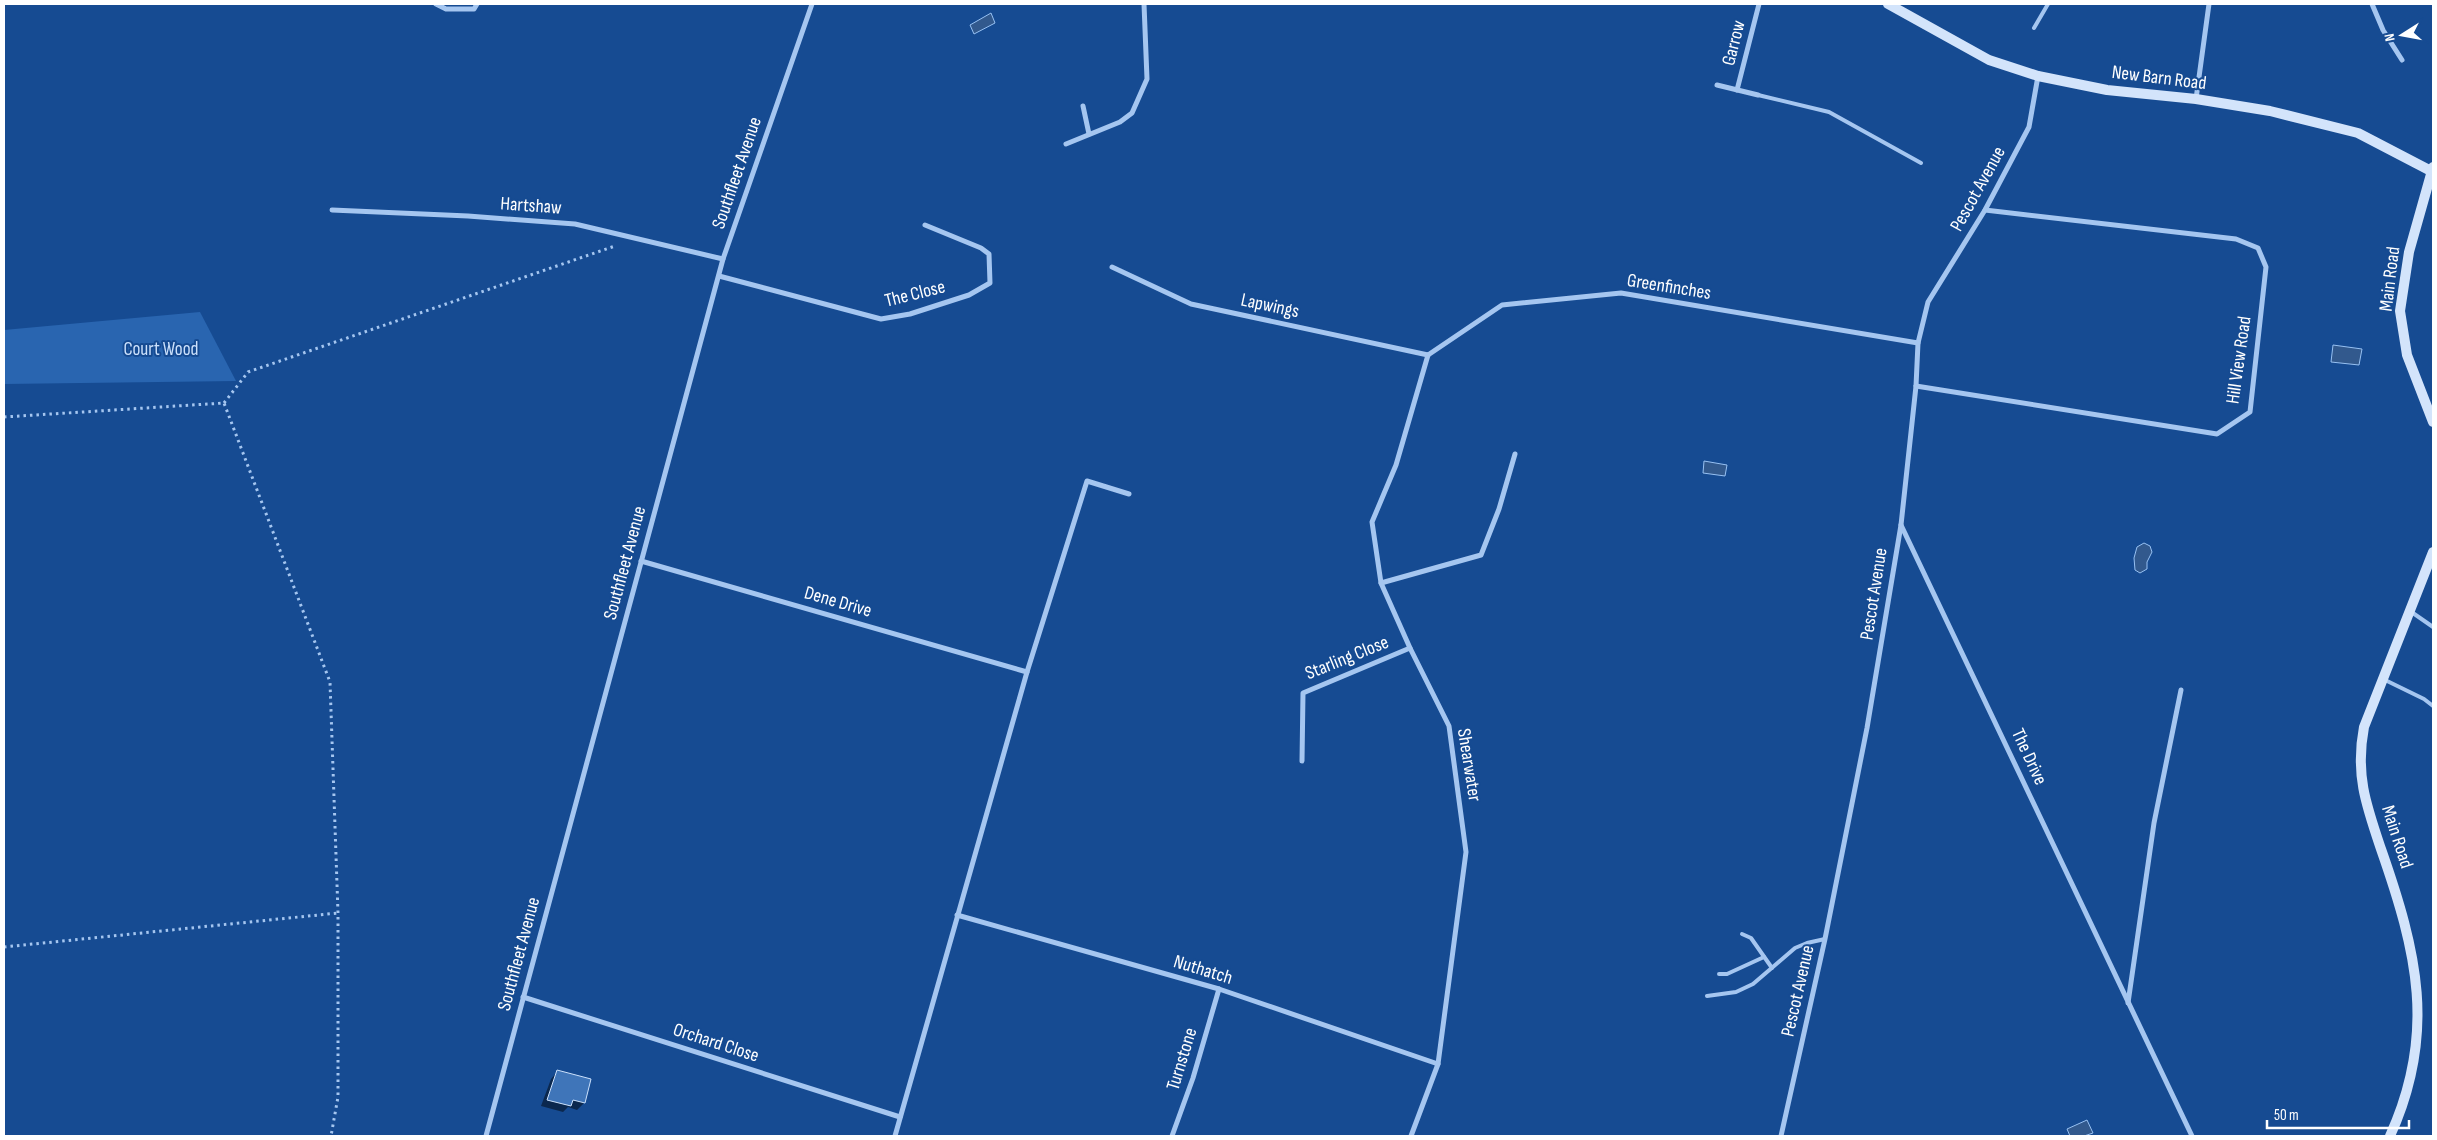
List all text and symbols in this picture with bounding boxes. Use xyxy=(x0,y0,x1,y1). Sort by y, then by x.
north arrow xyxy=(2377,10,2427,60)
street label: Garrow xyxy=(1717,18,1751,68)
text: N xyxy=(2381,32,2399,43)
street label: New Barn Road xyxy=(2110,61,2208,95)
street label: Southfleet Avenue xyxy=(707,114,767,232)
street label: Pescot Avenue xyxy=(1945,143,2011,235)
street label: Hartshaw xyxy=(500,192,563,220)
street label: Main Road xyxy=(2375,245,2405,313)
street label: Greenfinches xyxy=(1625,269,1713,305)
street label: The Close xyxy=(882,275,948,313)
street label: Lapwings xyxy=(1239,289,1301,323)
street label: Hill View Road xyxy=(2221,315,2257,405)
park label: Court Wood xyxy=(123,338,199,361)
street label: Southfleet Avenue xyxy=(599,504,651,622)
street label: Pescot Avenue xyxy=(1855,546,1893,642)
street label: Dene Drive xyxy=(802,581,874,623)
street label: Starling Close xyxy=(1302,631,1392,685)
street label: The Drive xyxy=(2006,725,2052,789)
street label: Shearwater xyxy=(1452,727,1486,804)
street label: Main Road xyxy=(2376,803,2418,871)
street label: Southfleet Avenue xyxy=(493,895,545,1013)
street label: Pescot Avenue xyxy=(1776,943,1820,1039)
street label: Nuthatch xyxy=(1171,950,1235,990)
street label: Orchard Close xyxy=(670,1018,762,1068)
street label: Turnstone xyxy=(1162,1025,1202,1093)
scale bar xyxy=(2267,1098,2410,1130)
text: 50 m xyxy=(2274,1106,2299,1125)

